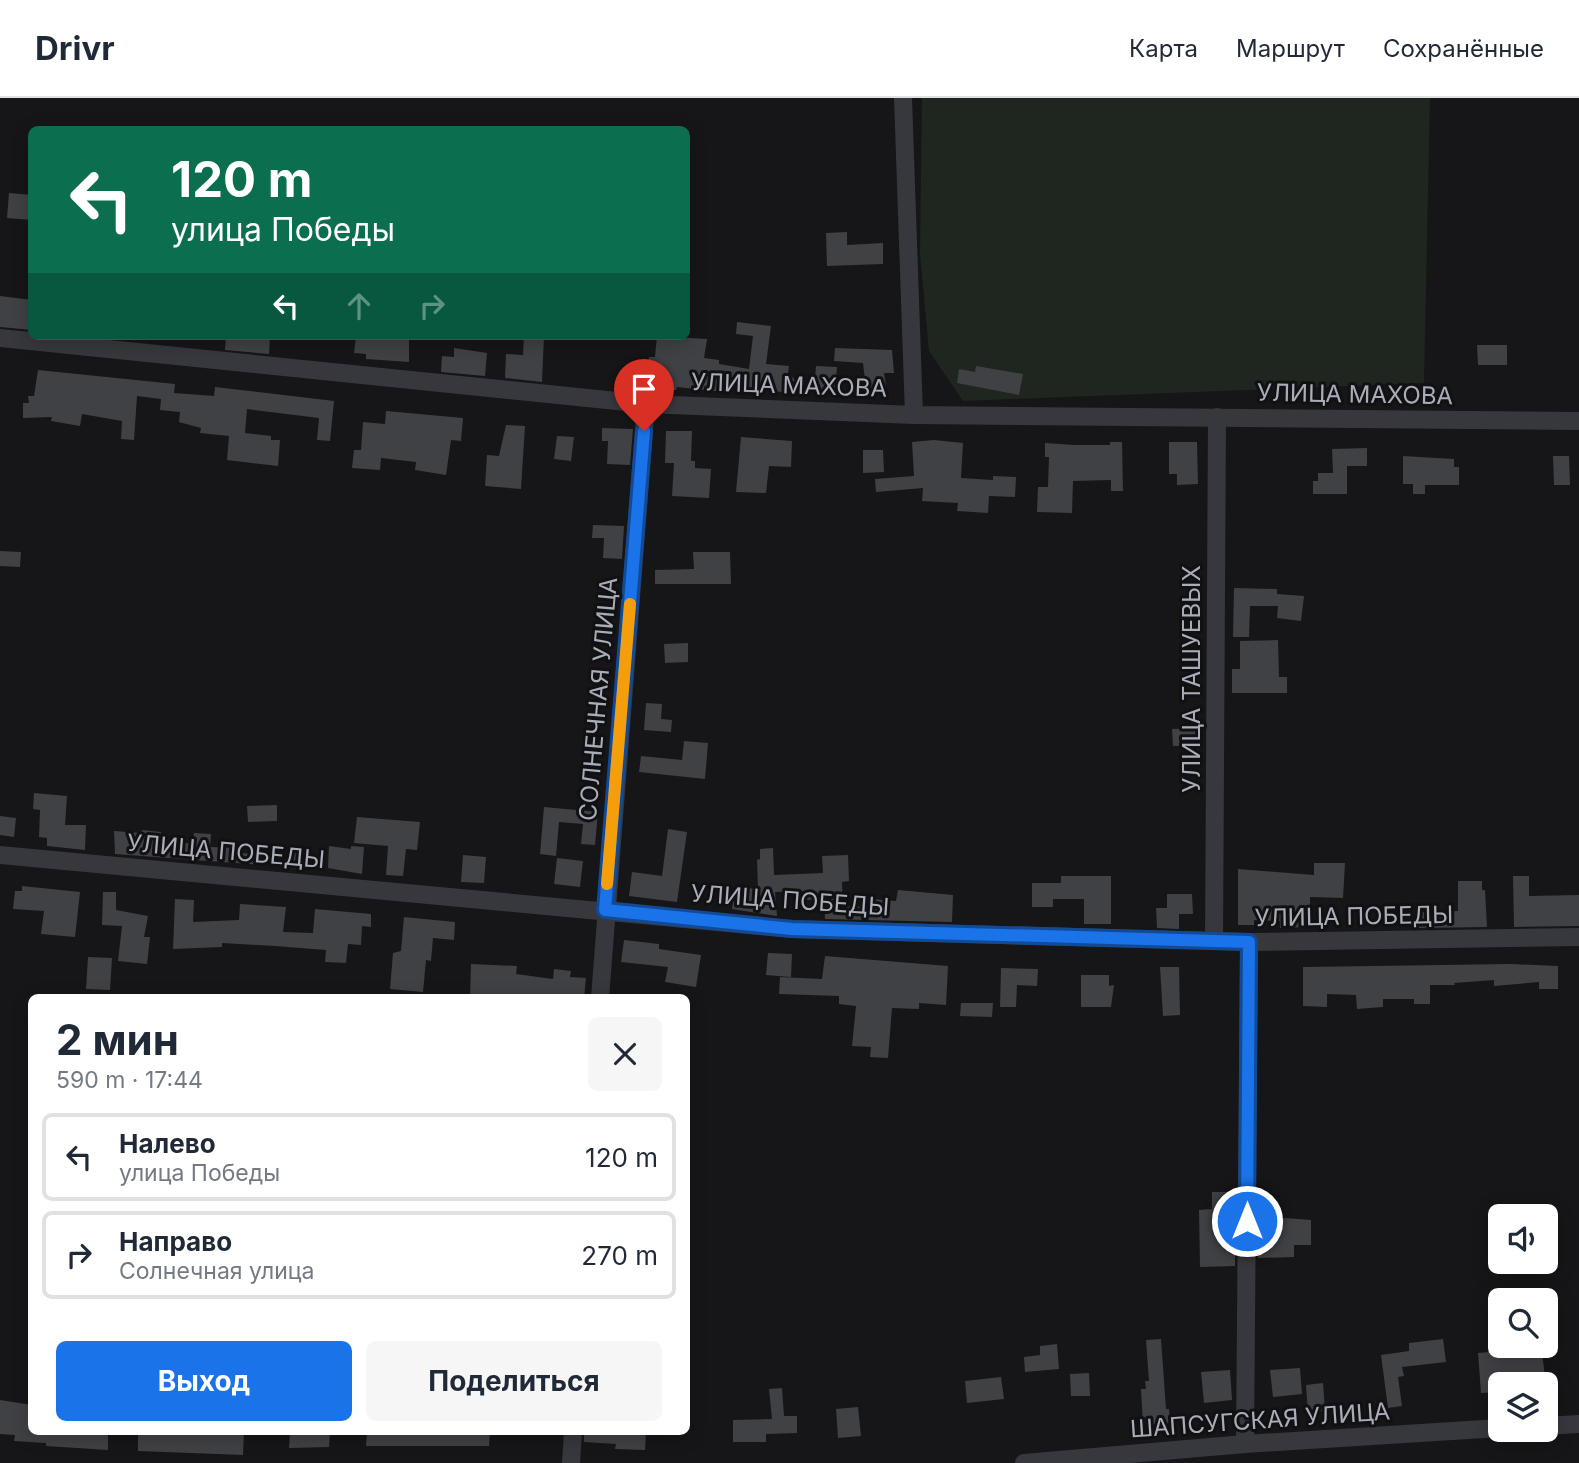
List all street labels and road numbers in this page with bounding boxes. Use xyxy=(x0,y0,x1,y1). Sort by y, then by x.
street label: УЛИЦА МАХОВА xyxy=(690,367,888,403)
street label: УЛИЦА МАХОВА xyxy=(1257,378,1453,410)
street label: УЛИЦА ТАШУЕВЫХ xyxy=(1177,565,1206,793)
street label: СОЛНЕЧНАЯ УЛИЦА xyxy=(573,576,623,822)
street label: УЛИЦА ПОБЕДЫ xyxy=(126,828,326,874)
street label: УЛИЦА ПОБЕДЫ xyxy=(690,879,890,921)
street label: УЛИЦА ПОБЕДЫ xyxy=(1254,900,1454,932)
street label: ШАПСУГСКАЯ УЛИЦА xyxy=(1129,1396,1391,1444)

